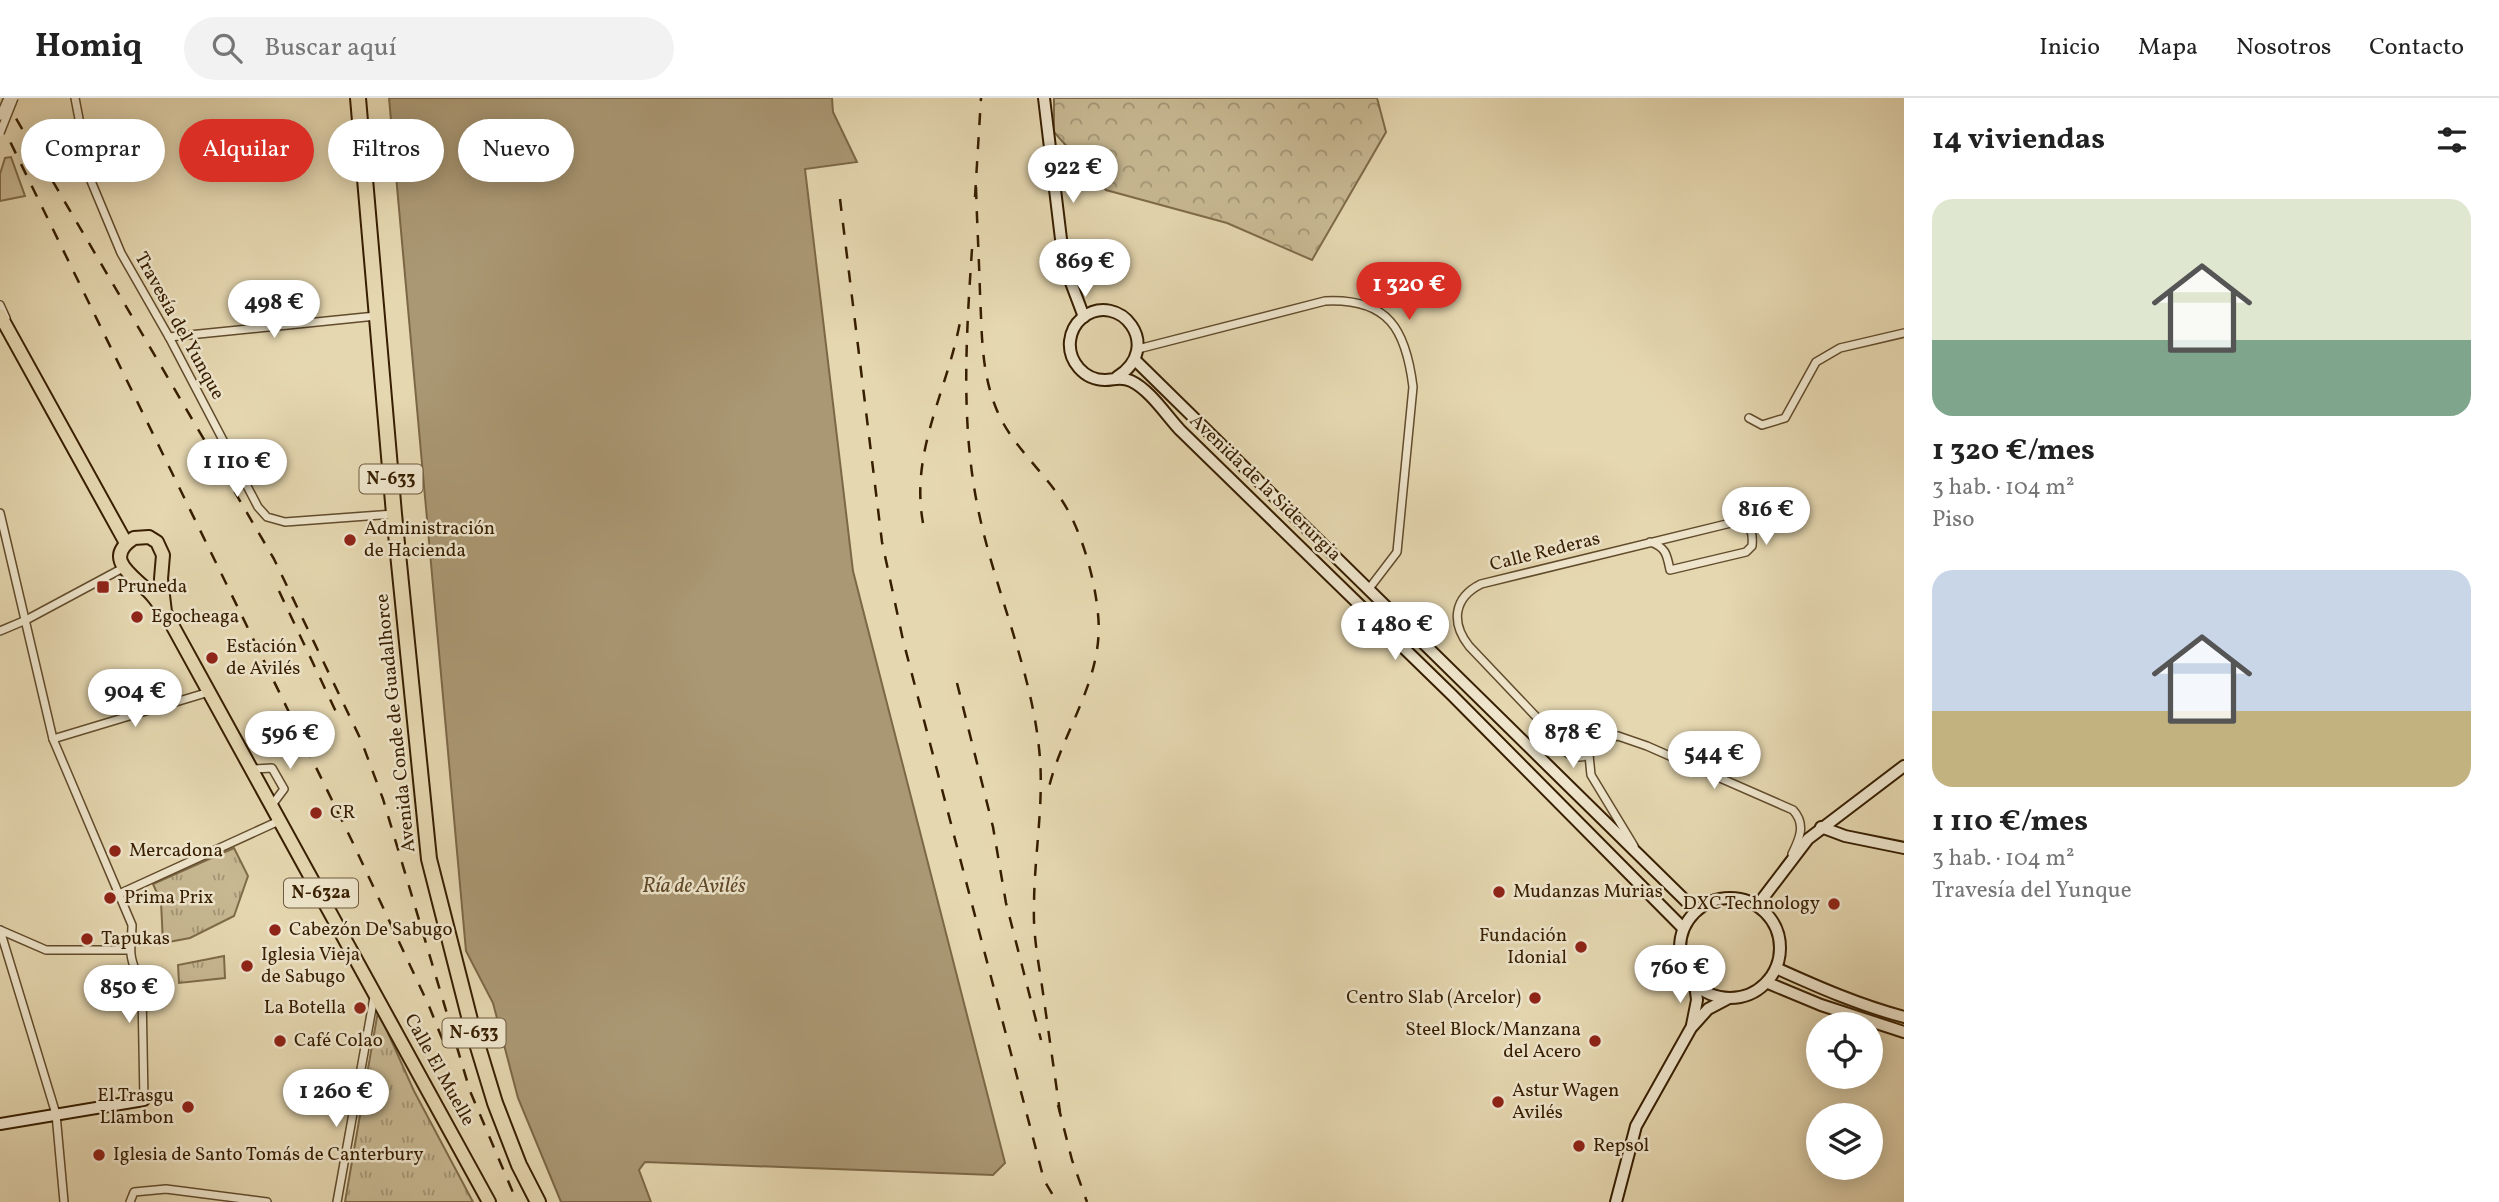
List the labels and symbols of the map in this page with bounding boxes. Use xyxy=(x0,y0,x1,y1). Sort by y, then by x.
pin: 922 € xyxy=(1024,146,1122,205)
pin: 869 € xyxy=(1036,240,1134,299)
street label: Travesía del Yunque xyxy=(128,248,230,404)
pin: 1 320 € xyxy=(1344,262,1474,322)
pin: 498 € xyxy=(225,280,323,340)
street label: Avenida de la Siderurgia xyxy=(1183,408,1347,568)
pin: 1 110 € xyxy=(172,440,302,499)
road number: N-633 xyxy=(360,464,422,494)
pin: 816 € xyxy=(1717,488,1815,547)
place label: Administración de Hacienda xyxy=(364,516,495,564)
street label: Calle Rederas xyxy=(1487,526,1603,578)
marker: Administración de Hacienda xyxy=(342,532,358,548)
place label: Pruneda xyxy=(117,574,187,600)
marker: Pruneda xyxy=(95,579,111,595)
street label: Avenida Conde de Guadalhorce xyxy=(369,592,423,854)
pin: 1 480 € xyxy=(1330,602,1460,662)
place label: Egocheaga xyxy=(151,604,239,630)
marker: Egocheaga xyxy=(129,609,145,625)
place label: Estación de Avilés xyxy=(226,634,300,682)
marker: Estación de Avilés xyxy=(204,650,220,666)
pin: 904 € xyxy=(86,670,184,729)
pin: 878 € xyxy=(1524,710,1622,770)
pin: 596 € xyxy=(241,712,339,771)
pin: 544 € xyxy=(1665,732,1763,791)
place label: CR xyxy=(330,800,355,826)
marker: CR xyxy=(308,805,324,821)
place label: Mercadona xyxy=(129,838,223,864)
marker: Mercadona xyxy=(107,843,123,859)
water label: Ría de Avilés xyxy=(642,872,746,901)
road number: N-632a xyxy=(284,878,358,908)
place label: Mudanzas Murias xyxy=(1513,879,1663,905)
marker: Mudanzas Murias xyxy=(1491,884,1507,900)
place label: Prima Prix xyxy=(124,885,214,911)
marker: Prima Prix xyxy=(102,890,118,906)
place label: DXC Technology xyxy=(1683,891,1820,917)
marker: DXC Technology xyxy=(1826,896,1842,912)
place label: Cabezón De Sabugo xyxy=(289,917,453,943)
marker: Cabezón De Sabugo xyxy=(267,922,283,938)
place label: Fundación Idonial xyxy=(1479,923,1567,971)
place label: Tapukas xyxy=(101,926,170,952)
marker: Tapukas xyxy=(79,931,95,947)
marker: Fundación Idonial xyxy=(1573,939,1589,955)
place label: Iglesia Vieja de Sabugo xyxy=(261,942,360,990)
pin: 760 € xyxy=(1631,946,1729,1005)
marker: Iglesia Vieja de Sabugo xyxy=(239,958,255,974)
pin: 850 € xyxy=(80,965,178,1025)
place label: Centro Slab (Arcelor) xyxy=(1346,985,1521,1011)
marker: Centro Slab (Arcelor) xyxy=(1527,990,1543,1006)
place label: La Botella xyxy=(264,995,346,1021)
marker: La Botella xyxy=(352,1000,368,1016)
street label: Calle El Muelle xyxy=(397,1009,481,1131)
place label: Steel Block/Manzana del Acero xyxy=(1405,1017,1581,1065)
road number: N-633 xyxy=(442,1018,505,1048)
place label: Café Colao xyxy=(294,1028,383,1054)
marker: Café Colao xyxy=(272,1033,288,1049)
marker: Steel Block/Manzana del Acero xyxy=(1587,1033,1603,1049)
pin: 1 260 € xyxy=(271,1070,401,1129)
place label: Astur Wagen Avilés xyxy=(1512,1078,1619,1126)
place label: El Trasgu Llambon xyxy=(97,1083,174,1131)
marker: Astur Wagen Avilés xyxy=(1490,1094,1506,1110)
marker: El Trasgu Llambon xyxy=(180,1099,196,1115)
place label: Repsol xyxy=(1593,1133,1650,1159)
marker: Repsol xyxy=(1571,1138,1587,1154)
place label: Iglesia de Santo Tomás de Canterbury xyxy=(113,1142,424,1168)
marker: Iglesia de Santo Tomás de Canterbury xyxy=(91,1147,107,1163)

